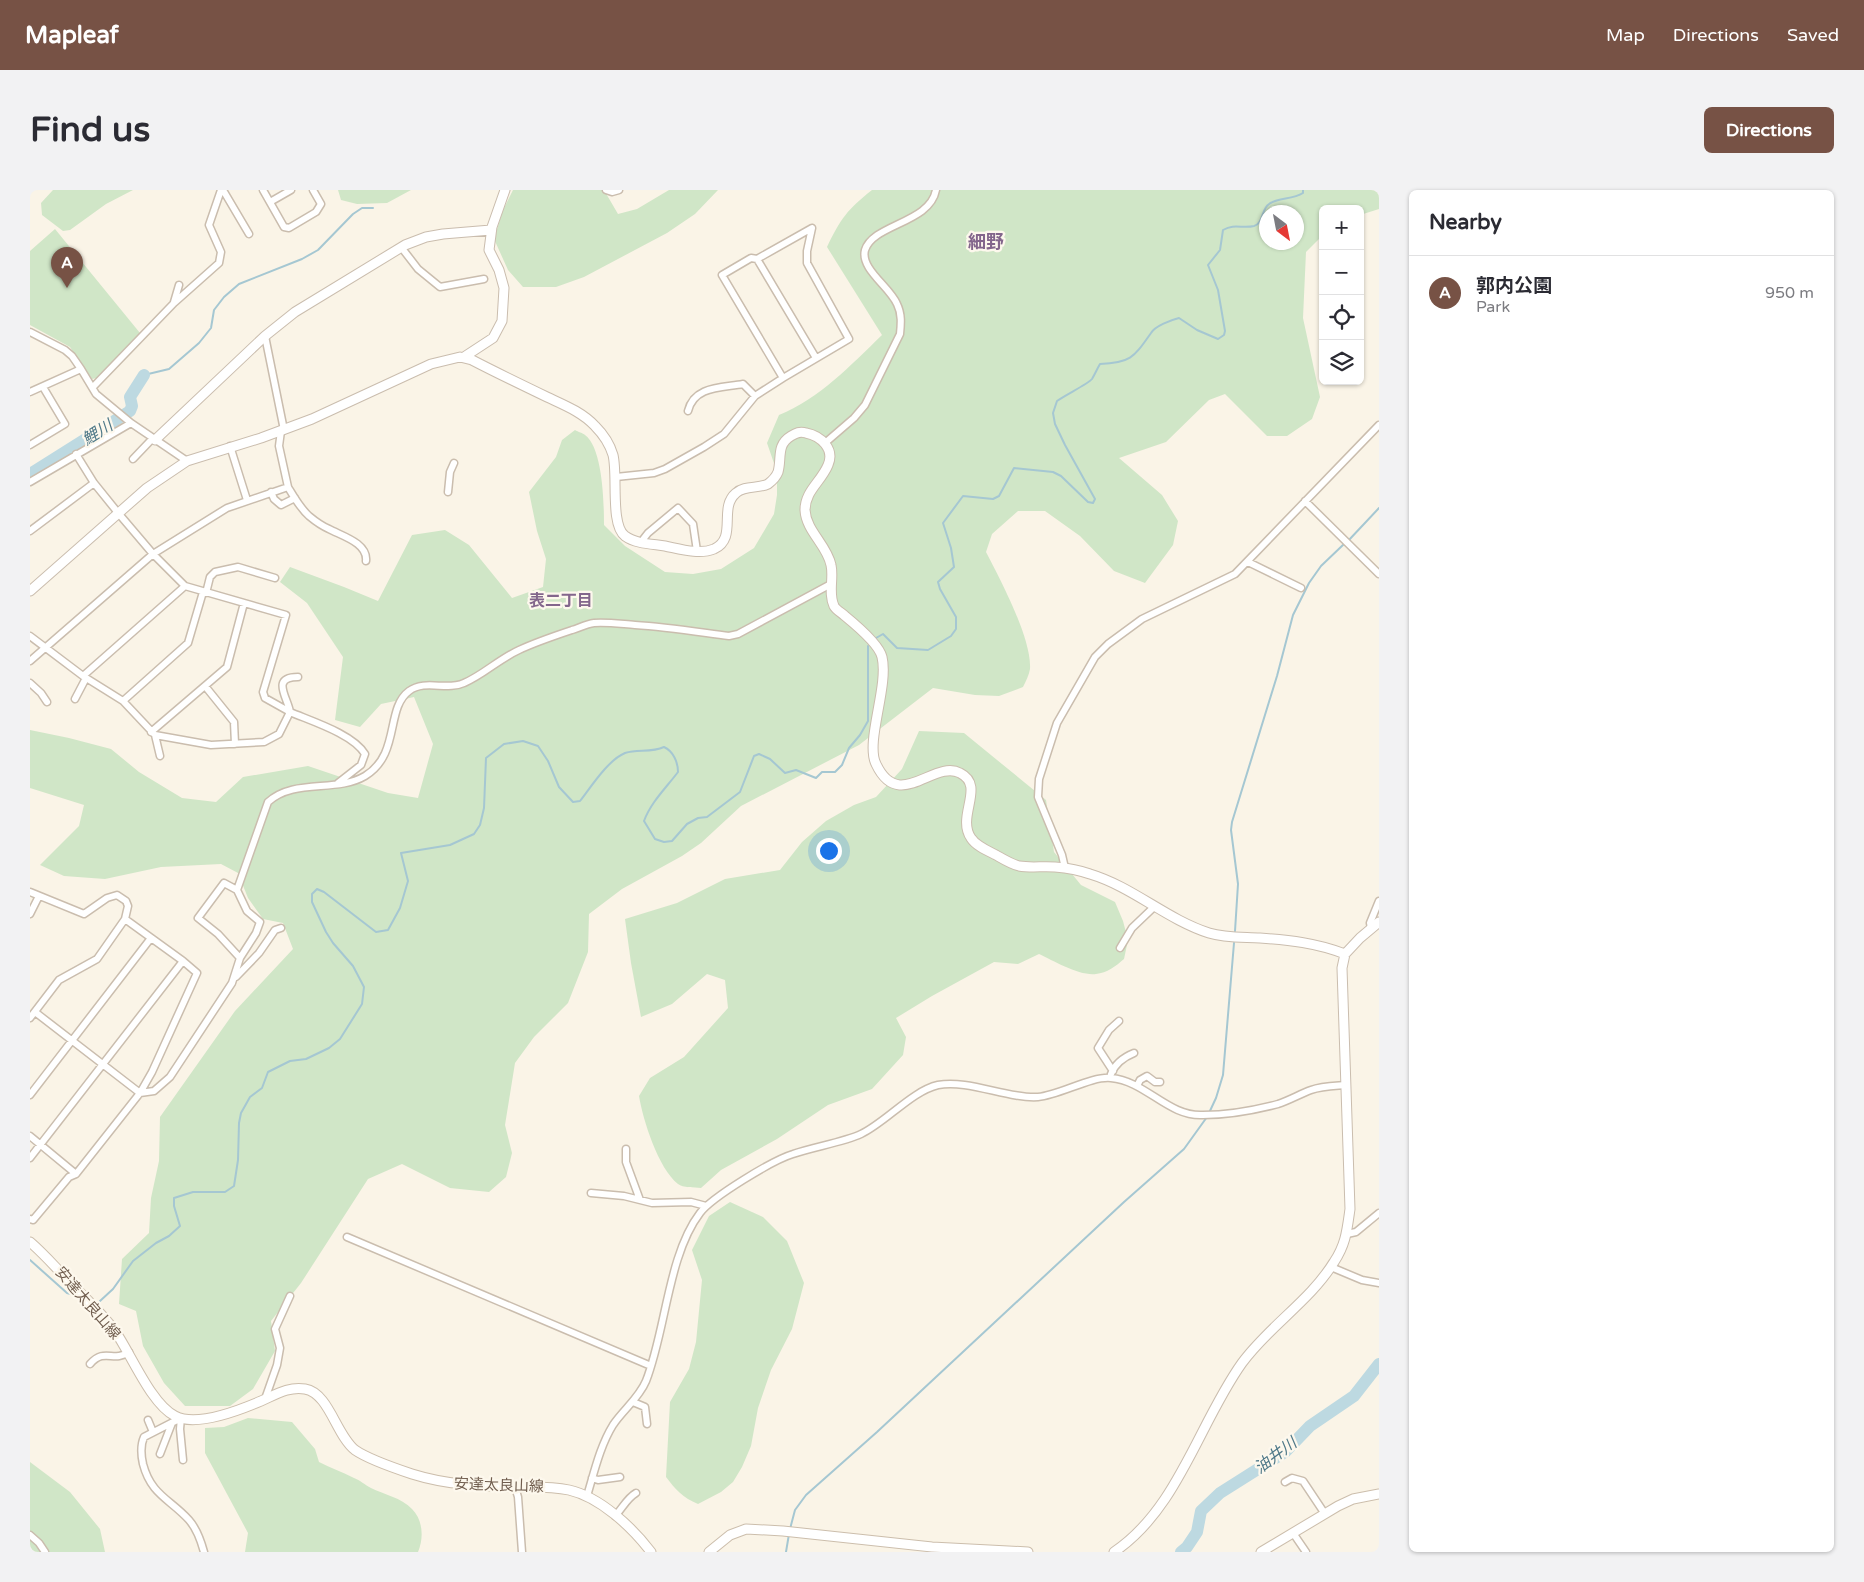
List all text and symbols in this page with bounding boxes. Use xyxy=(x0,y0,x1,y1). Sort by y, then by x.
text: Mapleaf xyxy=(25,21,119,50)
text: Map xyxy=(1606,24,1645,46)
text: Directions xyxy=(1673,24,1759,46)
text: Saved xyxy=(1787,24,1839,46)
button: Directions xyxy=(1704,107,1834,153)
text: Find us xyxy=(30,109,150,151)
north arrow xyxy=(1259,205,1304,250)
map controls xyxy=(1319,205,1364,385)
button: + xyxy=(1319,205,1364,250)
text: Nearby xyxy=(1429,210,1502,235)
district label: 細野 xyxy=(968,231,1004,253)
pin: A xyxy=(51,247,83,288)
button: − xyxy=(1319,250,1364,295)
text: 郭内公園 xyxy=(1476,275,1552,297)
text: A xyxy=(1439,283,1451,303)
text: 950 m xyxy=(1765,283,1814,303)
button: locate xyxy=(1319,295,1364,340)
text: Park xyxy=(1476,297,1510,317)
button: layers xyxy=(1319,340,1364,385)
water label: 鯉川 xyxy=(79,415,118,450)
district label: 表二丁目 xyxy=(529,591,593,611)
your location xyxy=(816,838,842,864)
street label: 安達太良山線 xyxy=(52,1263,124,1343)
water label: 油井川 xyxy=(1250,1432,1302,1478)
street label: 安達太良山線 xyxy=(454,1474,544,1496)

